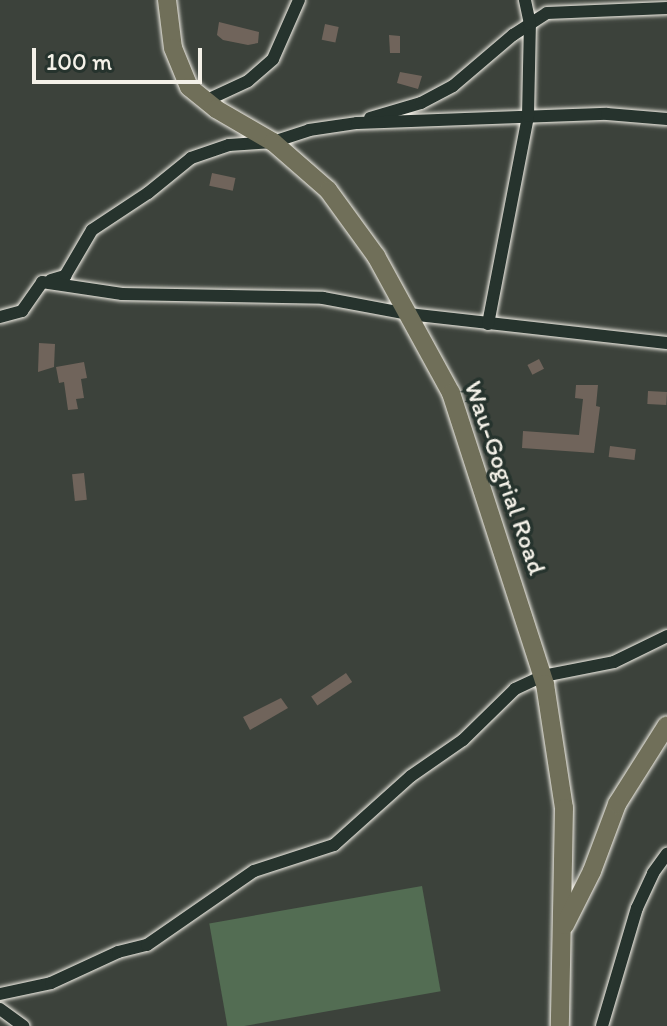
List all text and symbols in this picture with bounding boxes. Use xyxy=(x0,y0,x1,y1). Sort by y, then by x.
scale bar xyxy=(36,32,206,82)
text: 100 m xyxy=(46,47,112,76)
street label: Wau-Gogrial Road xyxy=(457,377,553,579)

